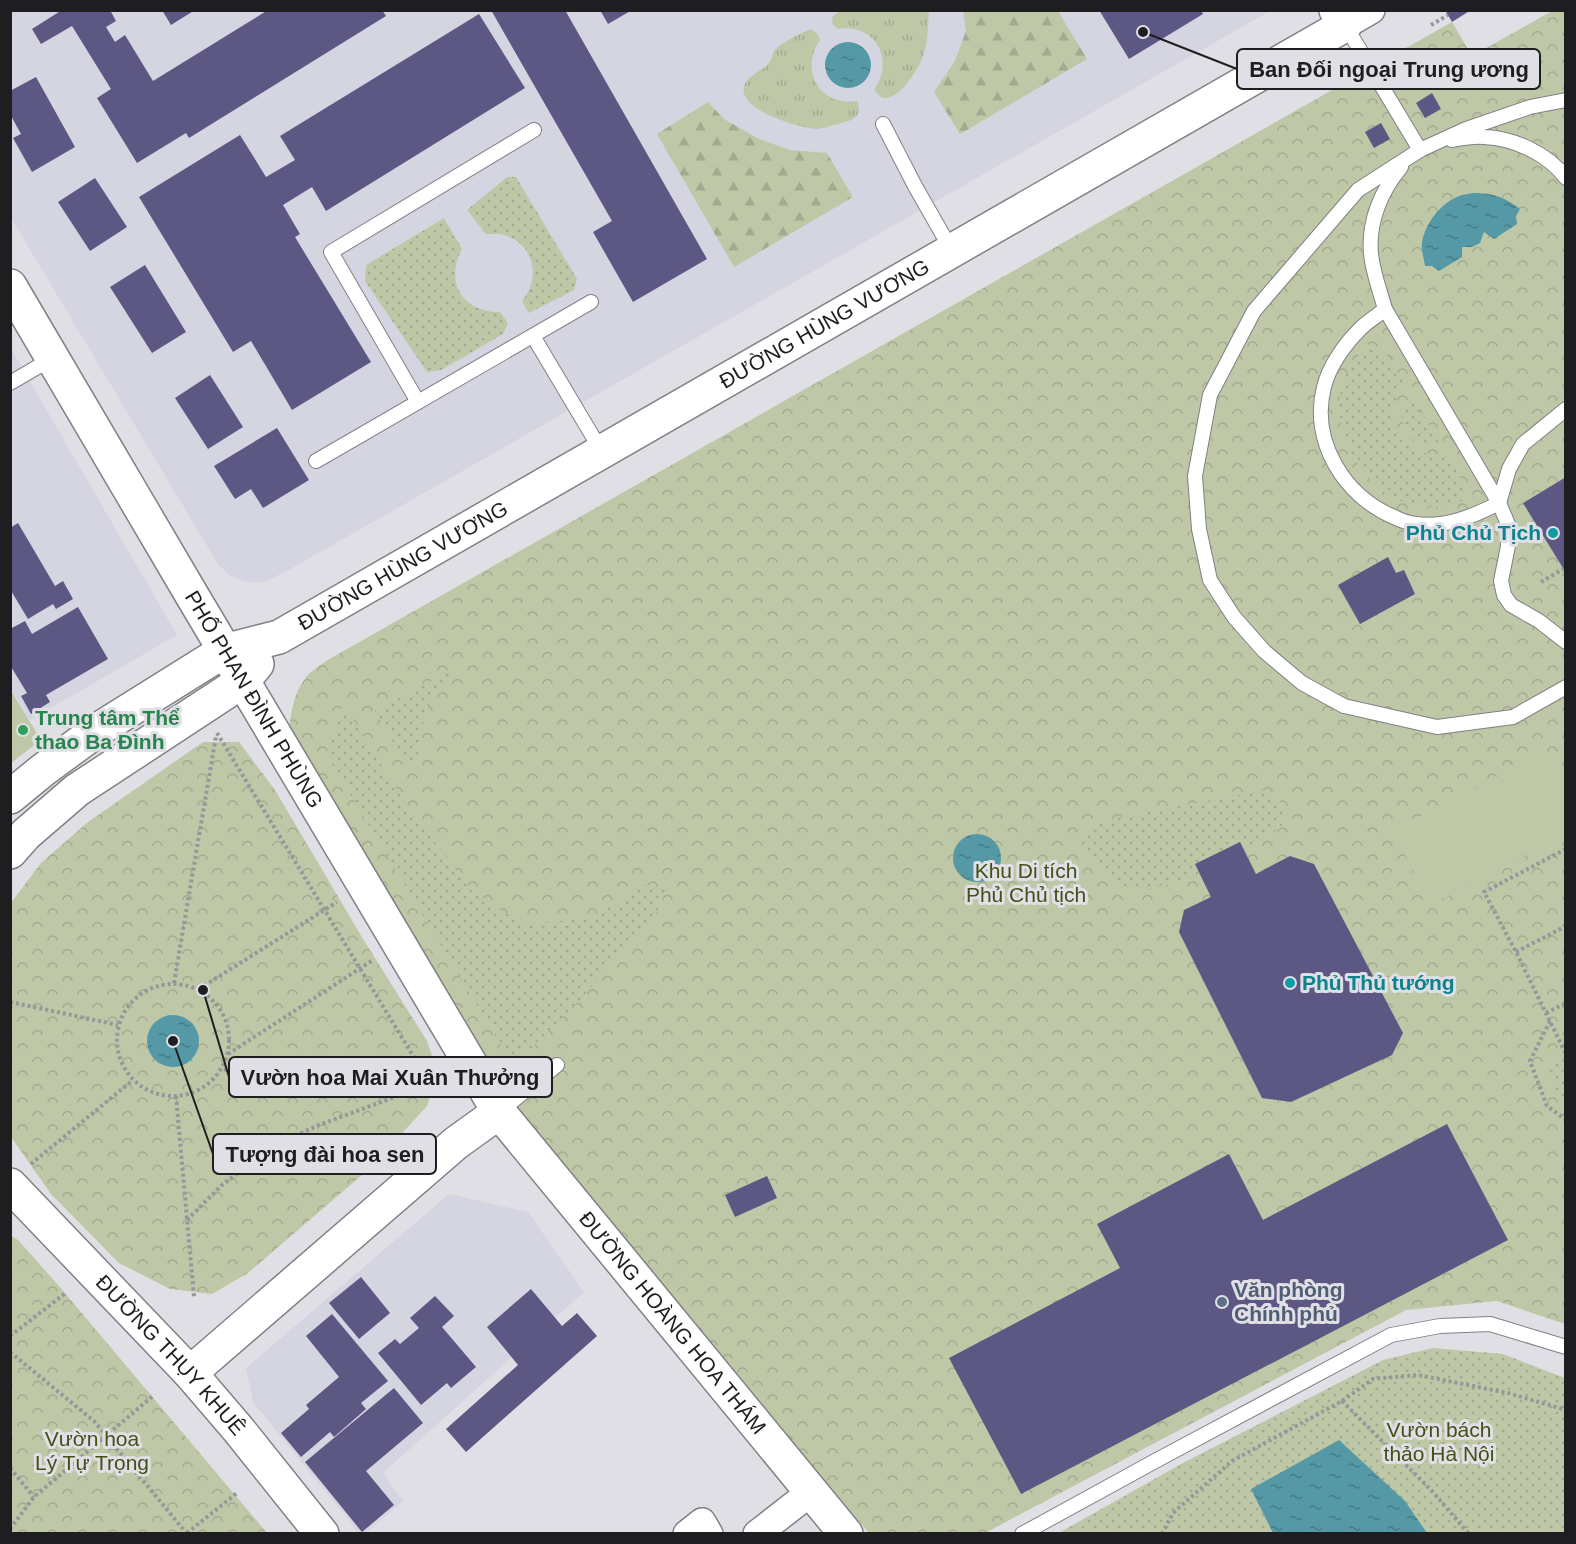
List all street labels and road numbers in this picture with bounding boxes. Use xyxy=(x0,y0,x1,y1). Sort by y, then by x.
street label: ĐƯỜNG HÙNG VƯƠNG xyxy=(715,254,933,393)
street label: ĐƯỜNG HÙNG VƯƠNG xyxy=(294,496,511,635)
street label: PHỐ PHAN ĐÌNH PHÙNG xyxy=(181,586,328,812)
street label: ĐƯỜNG HOÀNG HOA THÁM xyxy=(575,1207,771,1438)
street label: ĐƯỜNG THỤY KHUÊ xyxy=(92,1270,250,1440)

